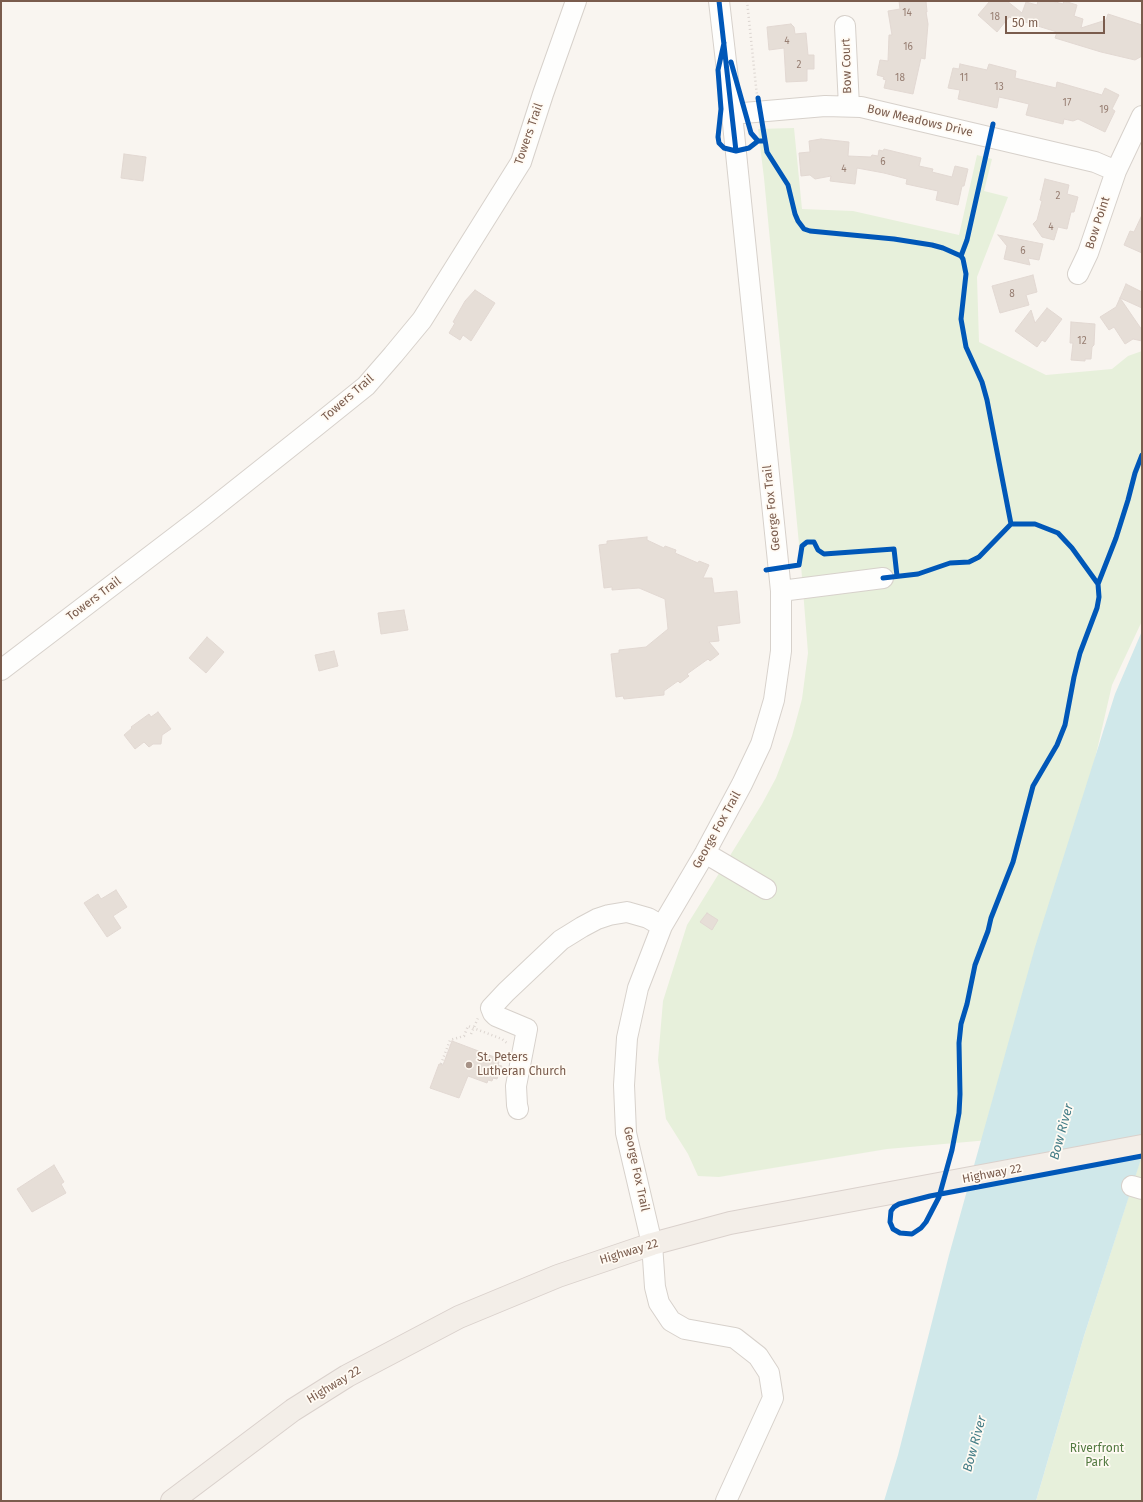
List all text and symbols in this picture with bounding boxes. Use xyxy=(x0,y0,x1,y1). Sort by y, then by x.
house number: 14 xyxy=(902,7,912,19)
scale bar xyxy=(1007,8,1107,34)
house number: 18 xyxy=(990,11,1000,23)
text: 50 m xyxy=(1012,16,1038,30)
house number: 4 xyxy=(784,35,790,47)
street label: Bow Court xyxy=(839,38,855,94)
house number: 16 xyxy=(903,41,913,53)
house number: 2 xyxy=(797,59,801,71)
house number: 18 xyxy=(895,72,905,84)
house number: 11 xyxy=(960,72,968,84)
house number: 13 xyxy=(994,81,1004,93)
house number: 17 xyxy=(1063,97,1071,109)
street label: Towers Trail xyxy=(512,101,546,167)
street label: Bow Meadows Drive xyxy=(866,102,974,140)
house number: 19 xyxy=(1099,104,1109,116)
house number: 6 xyxy=(880,156,886,168)
house number: 4 xyxy=(841,163,847,175)
house number: 2 xyxy=(1056,190,1060,202)
street label: Bow Point xyxy=(1083,195,1113,251)
house number: 4 xyxy=(1048,221,1054,233)
house number: 6 xyxy=(1020,245,1026,257)
house number: 8 xyxy=(1009,288,1015,300)
house number: 12 xyxy=(1077,335,1087,347)
street label: Towers Trail xyxy=(319,371,377,425)
street label: George Fox Trail xyxy=(760,464,784,552)
street label: Towers Trail xyxy=(64,574,124,624)
street label: George Fox Trail xyxy=(690,789,744,871)
place label: St. Peters Lutheran Church xyxy=(477,1051,566,1079)
marker: St. Peters Lutheran Church xyxy=(464,1060,474,1070)
water label: Bow River xyxy=(1047,1102,1077,1162)
street label: George Fox Trail xyxy=(620,1125,652,1213)
street label: Highway 22 xyxy=(961,1161,1023,1187)
street label: Highway 22 xyxy=(598,1236,660,1268)
street label: Highway 22 xyxy=(304,1363,364,1407)
water label: Bow River xyxy=(960,1414,990,1474)
park label: Riverfront Park xyxy=(1070,1442,1124,1470)

